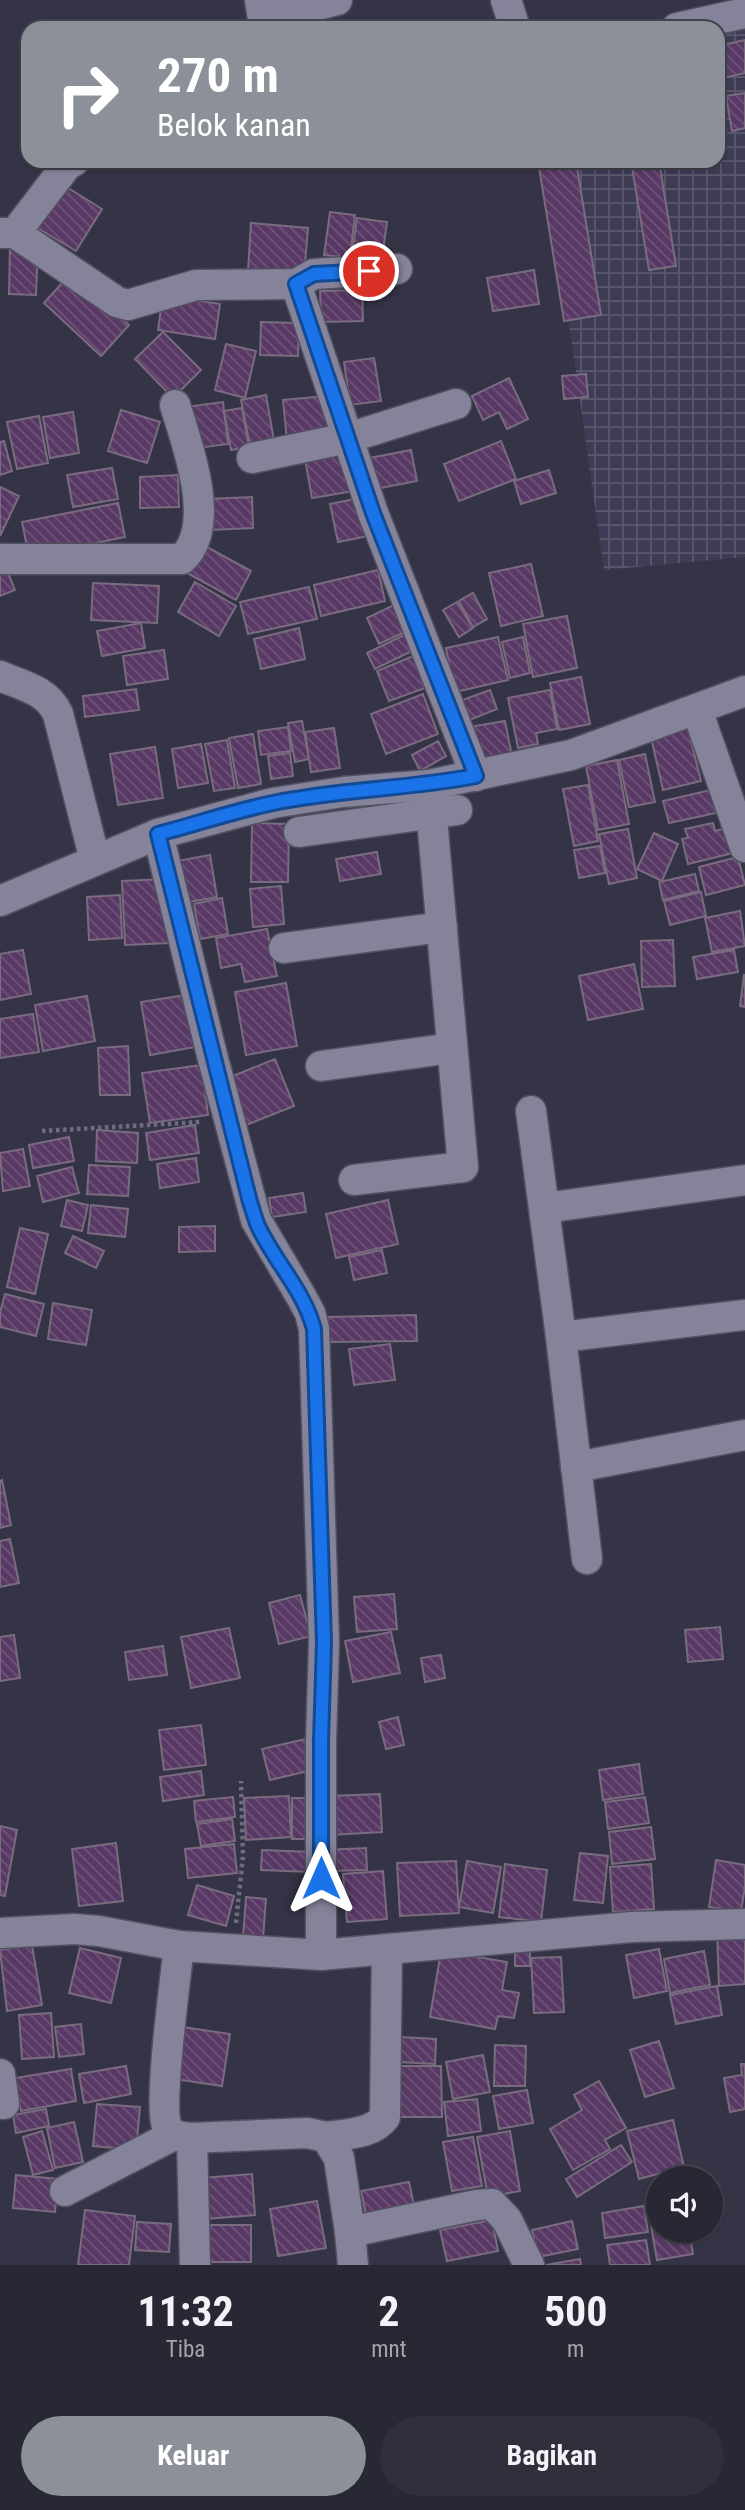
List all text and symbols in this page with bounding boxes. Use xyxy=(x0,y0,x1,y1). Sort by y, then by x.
text: 270 m xyxy=(157,47,279,104)
icon: right xyxy=(42,49,133,140)
text: Belok kanan xyxy=(157,106,311,144)
pin xyxy=(339,241,399,301)
icon: arrive xyxy=(350,252,388,290)
position arrow xyxy=(284,1841,358,1915)
map controls xyxy=(646,2166,723,2243)
button: sound xyxy=(646,2166,723,2243)
text: 11:32 xyxy=(137,2287,234,2336)
text: 2 xyxy=(378,2287,399,2336)
text: 500 xyxy=(544,2287,608,2336)
text: Tiba xyxy=(166,2336,205,2363)
text: mnt xyxy=(371,2336,406,2363)
text: m xyxy=(567,2336,584,2363)
button: Keluar xyxy=(21,2416,366,2496)
button: Bagikan xyxy=(380,2416,724,2496)

